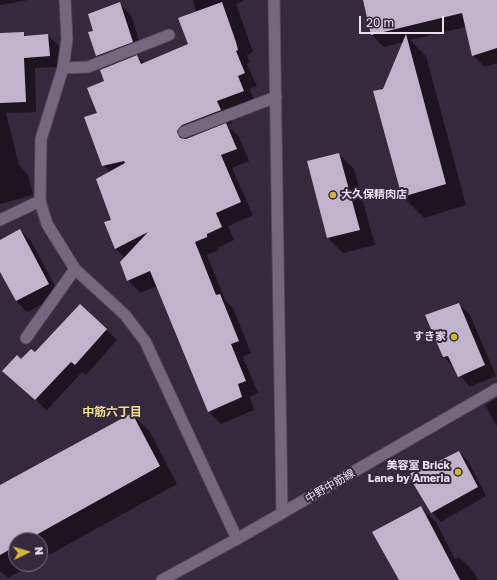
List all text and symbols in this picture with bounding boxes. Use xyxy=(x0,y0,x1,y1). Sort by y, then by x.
scale bar xyxy=(361,8,446,34)
text: 20 m xyxy=(366,15,394,30)
place label: 大久保精肉店 xyxy=(341,188,407,202)
marker: 大久保精肉店 xyxy=(328,190,338,200)
place label: すき家 xyxy=(413,330,446,344)
marker: すき家 xyxy=(449,332,459,342)
district label: 中筋六丁目 xyxy=(82,405,142,419)
place label: 美容室 Brick Lane by Ameria xyxy=(368,459,450,485)
street label: 中野中筋線 xyxy=(303,467,357,505)
marker: 美容室 Brick Lane by Ameria xyxy=(453,467,463,477)
north arrow xyxy=(8,532,48,572)
text: N xyxy=(33,546,46,556)

